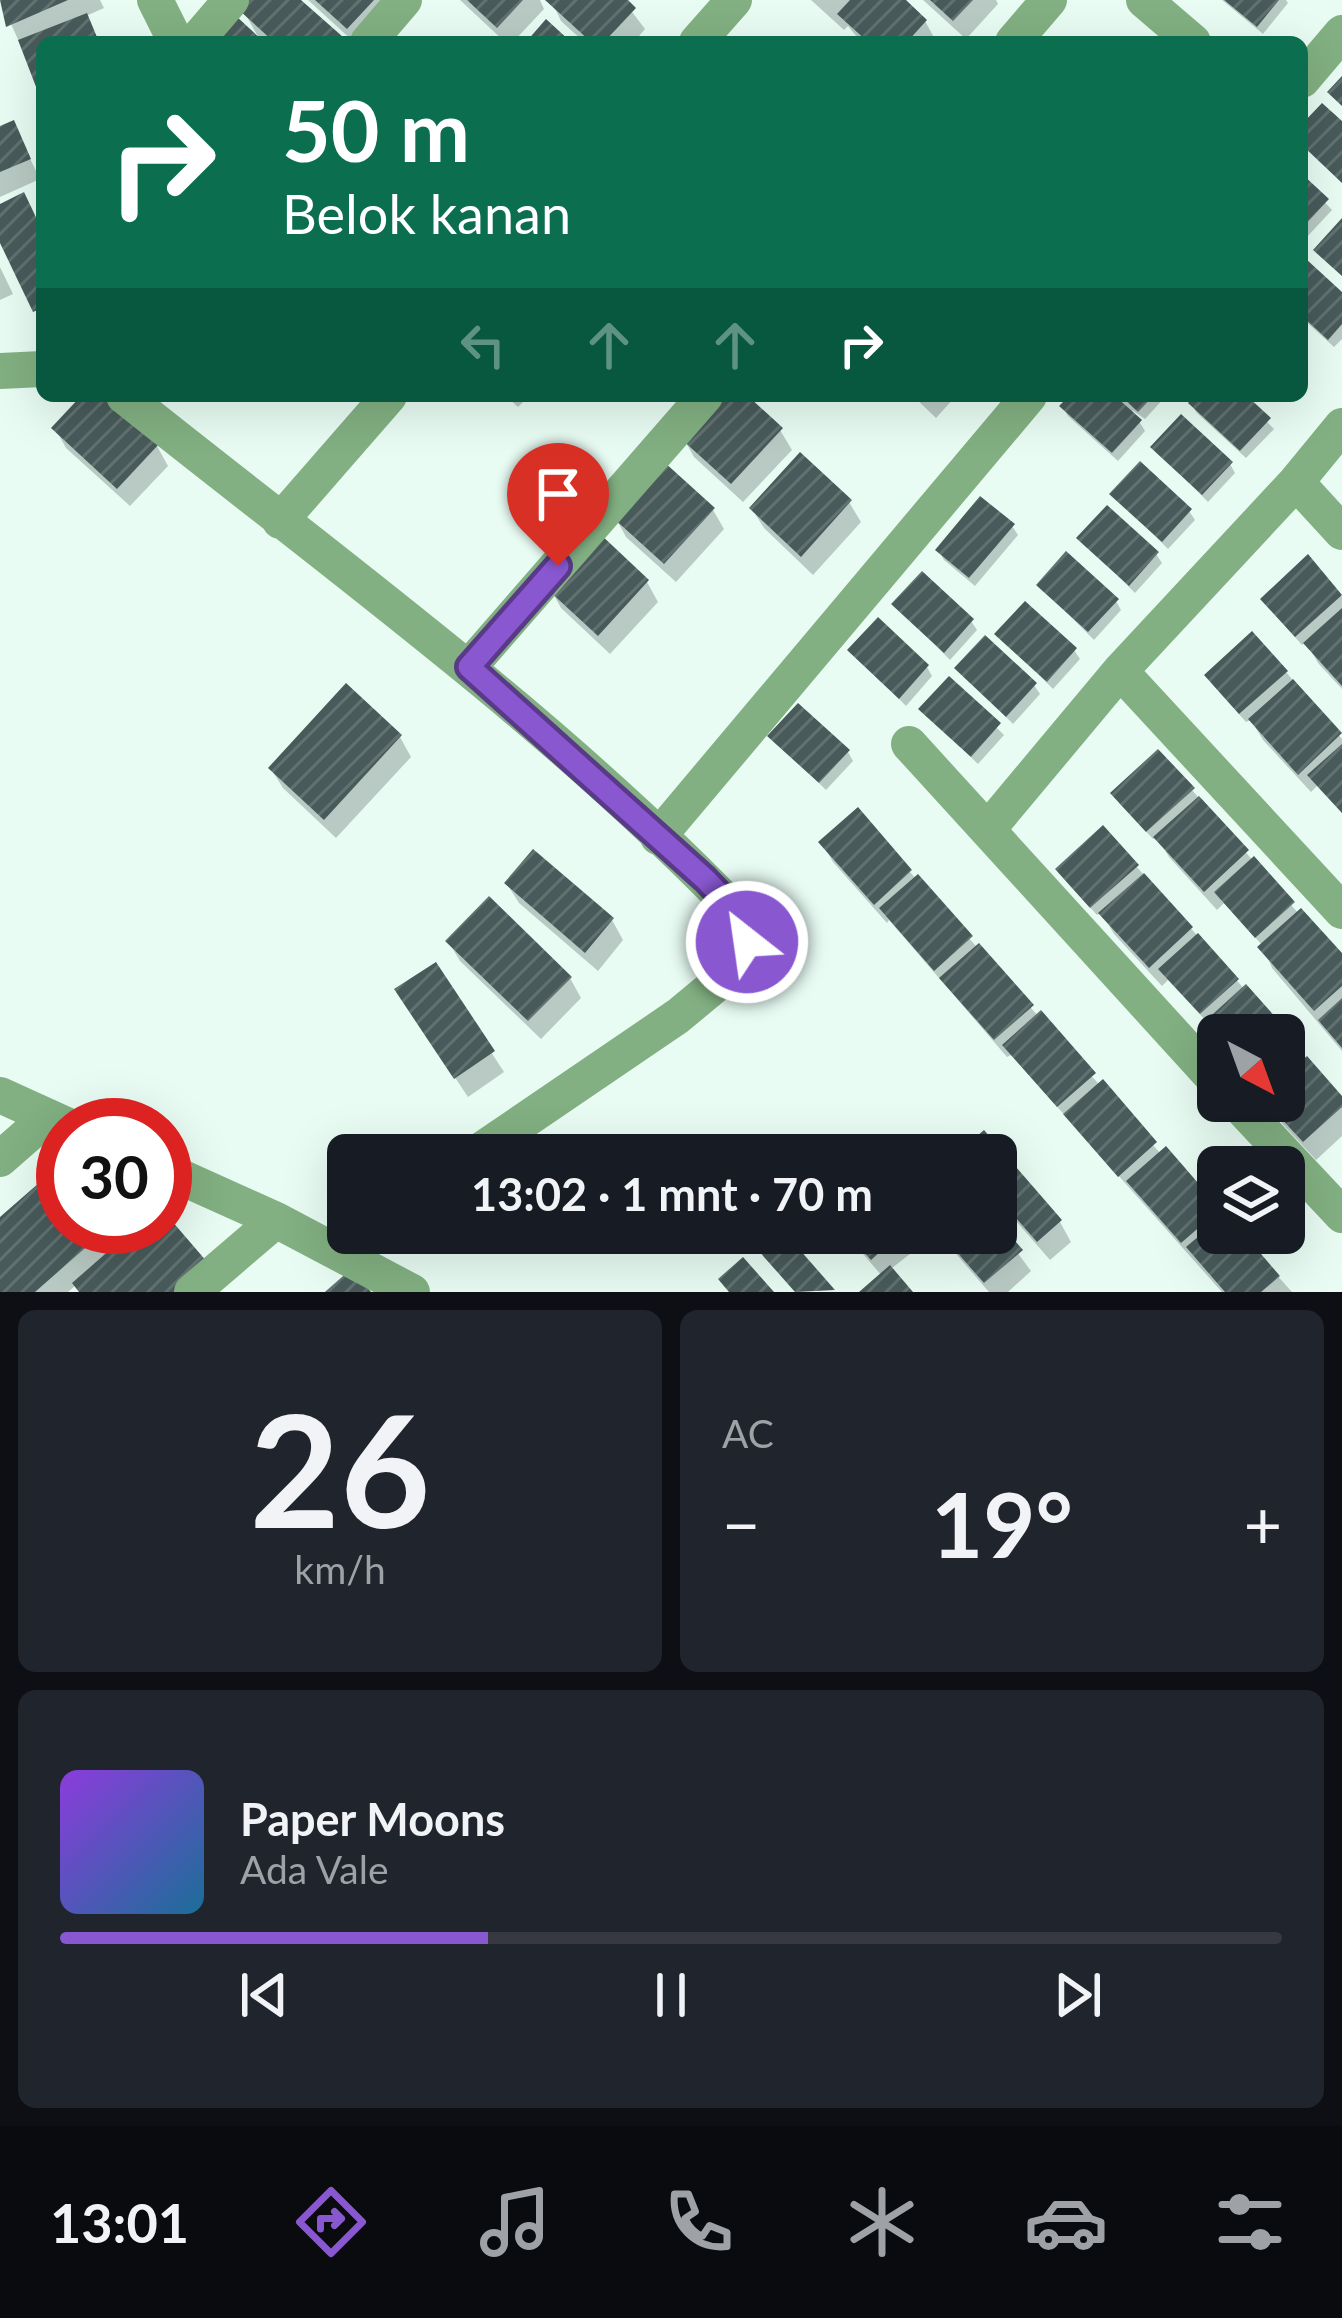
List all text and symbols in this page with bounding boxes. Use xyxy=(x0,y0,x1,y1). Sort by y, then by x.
text: 50 m xyxy=(282,79,470,180)
icon: right xyxy=(84,84,240,240)
text: Belok kanan xyxy=(282,181,571,246)
icon: left xyxy=(450,312,516,378)
icon: ahead xyxy=(576,312,642,378)
icon: ahead xyxy=(702,312,768,378)
icon: right xyxy=(828,312,894,378)
pin xyxy=(507,443,609,566)
icon: arrive xyxy=(525,461,591,527)
position arrow xyxy=(684,879,810,1005)
north arrow xyxy=(1197,1014,1305,1122)
map controls xyxy=(1197,1014,1305,1254)
speed limit sign: 30 xyxy=(36,1098,192,1254)
button: layers xyxy=(1197,1146,1305,1254)
text: 13:02 · 1 mnt · 70 m xyxy=(471,1167,873,1221)
text: 26 xyxy=(250,1374,430,1561)
text: AC xyxy=(722,1410,774,1456)
text: 19° xyxy=(931,1469,1073,1577)
text: − xyxy=(722,1484,760,1563)
text: + xyxy=(1244,1484,1282,1563)
text: km/h xyxy=(294,1546,386,1592)
text: Paper Moons xyxy=(240,1792,505,1846)
text: Ada Vale xyxy=(240,1846,389,1892)
icon: previous xyxy=(231,1962,297,2028)
icon: pause xyxy=(638,1962,704,2028)
icon: next xyxy=(1045,1962,1111,2028)
icon: directions xyxy=(289,2180,373,2264)
icon: music xyxy=(473,2180,557,2264)
icon: phone xyxy=(657,2180,741,2264)
icon: climate xyxy=(840,2180,924,2264)
icon: car xyxy=(1024,2180,1108,2264)
icon: filters xyxy=(1208,2180,1292,2264)
text: 13:01 xyxy=(50,2190,189,2255)

